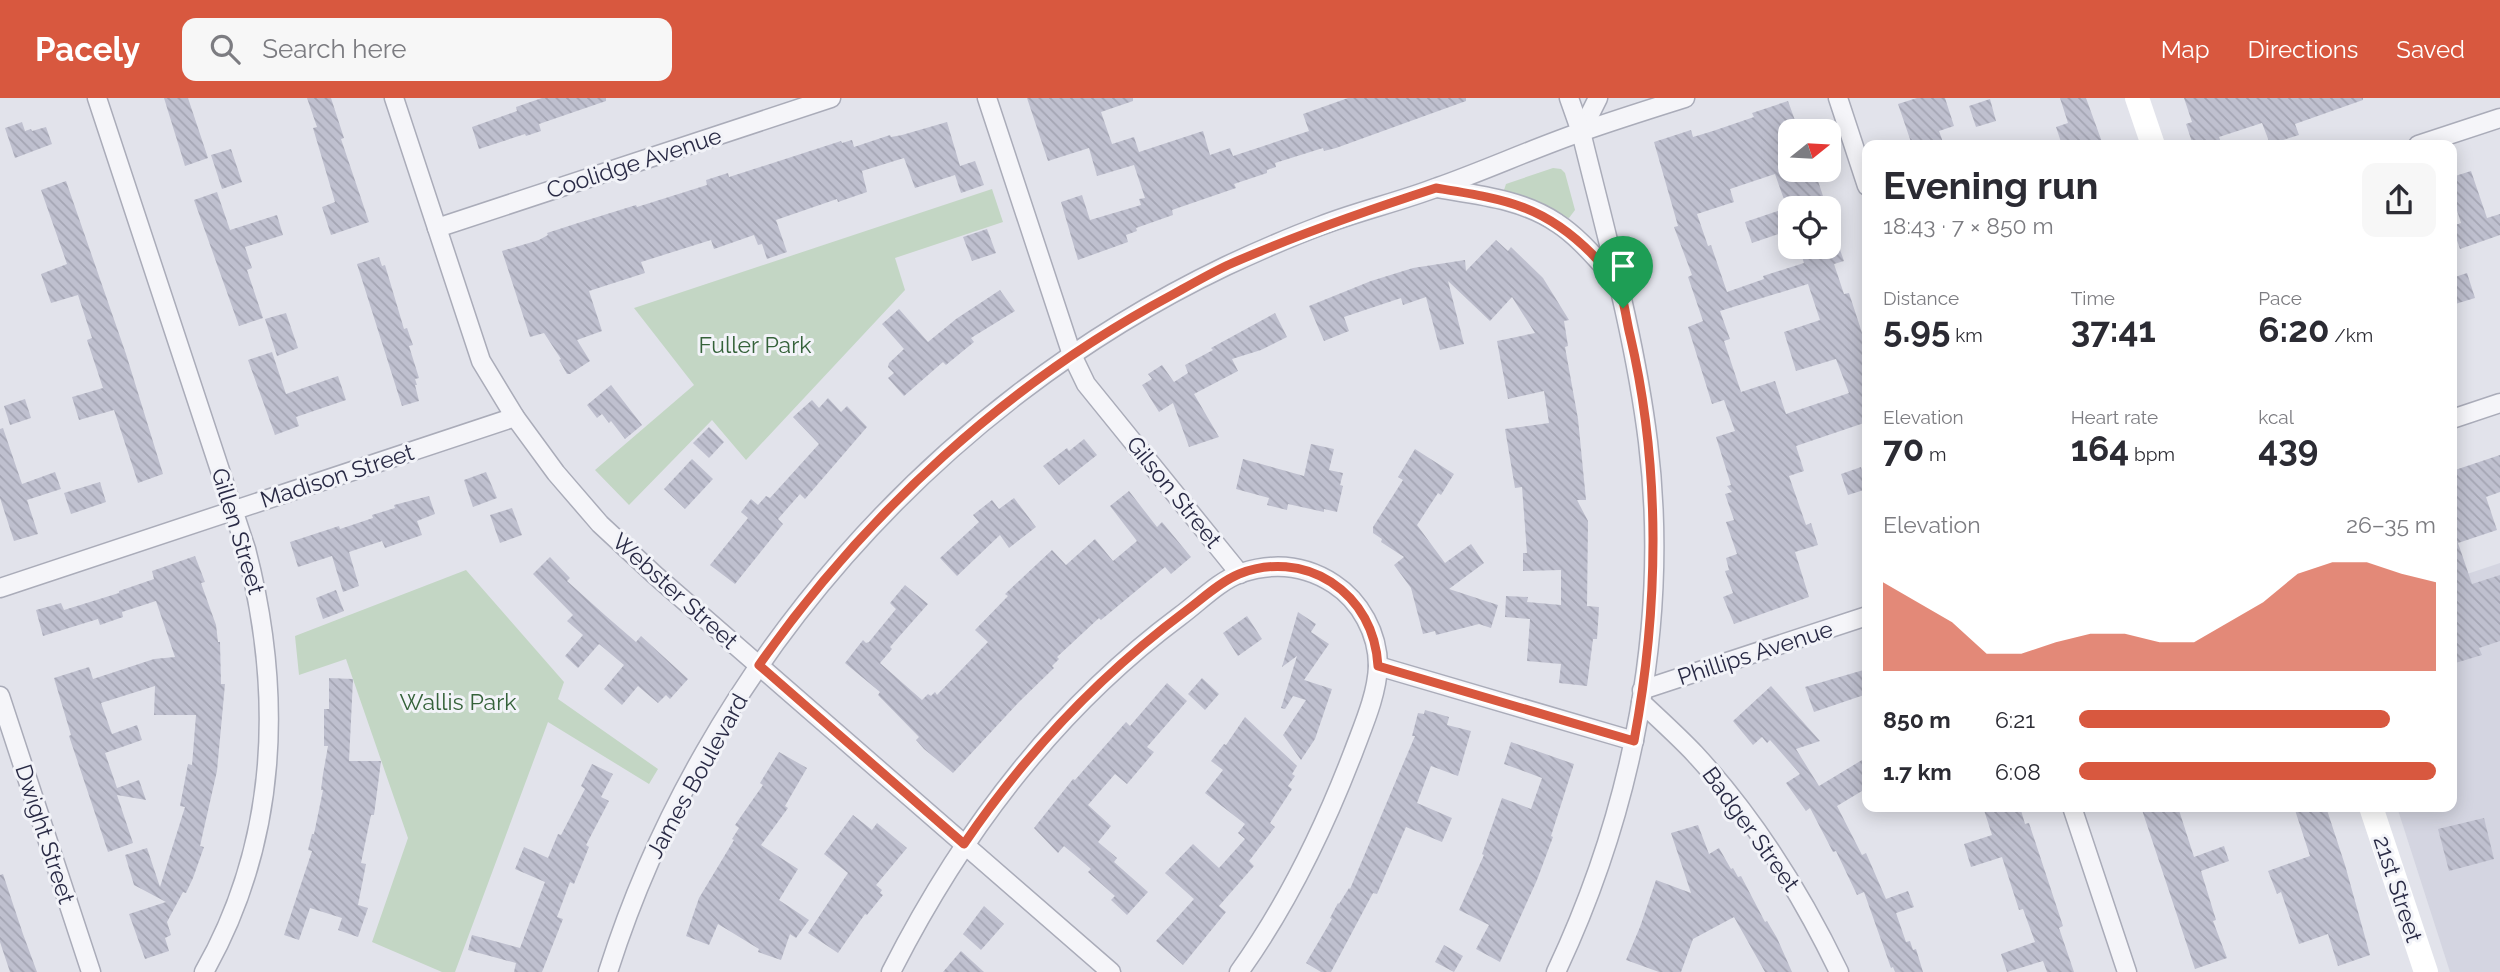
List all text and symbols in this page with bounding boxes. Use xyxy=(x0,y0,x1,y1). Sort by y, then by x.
search box xyxy=(182,18,672,81)
text: Pacely xyxy=(35,30,140,69)
icon: search xyxy=(206,30,244,68)
text: Search here xyxy=(262,34,407,64)
text: Map xyxy=(2161,35,2210,64)
text: Directions xyxy=(2248,35,2358,64)
text: Saved xyxy=(2396,35,2465,64)
north arrow xyxy=(1778,119,1841,182)
map controls xyxy=(1778,119,1841,259)
street label: Coolidge Avenue xyxy=(543,122,725,204)
text: Evening run xyxy=(1883,163,2098,208)
button: share xyxy=(2362,163,2436,237)
button: locate xyxy=(1778,196,1841,259)
text: 18:43 · 7 × 850 m xyxy=(1883,212,2054,239)
pin xyxy=(1593,236,1653,308)
icon: arrive xyxy=(1604,247,1642,285)
text: Distance xyxy=(1883,287,1959,309)
text: Time xyxy=(2071,287,2115,309)
text: Pace xyxy=(2258,287,2302,309)
text: 5.95 xyxy=(1883,309,1950,350)
text: 37:41 xyxy=(2071,309,2156,350)
text: 6:20 xyxy=(2258,309,2329,350)
text: km xyxy=(1950,324,1983,346)
text: /km xyxy=(2329,324,2373,346)
park label: Fuller Park xyxy=(699,331,811,358)
text: Elevation xyxy=(1883,406,1964,428)
text: Heart rate xyxy=(2071,406,2158,428)
text: kcal xyxy=(2258,406,2294,428)
text: 70 xyxy=(1883,428,1924,469)
text: 164 xyxy=(2071,428,2129,469)
text: 439 xyxy=(2258,428,2318,469)
street label: Gilson Street xyxy=(1121,431,1228,553)
street label: Madison Street xyxy=(257,438,417,513)
text: m xyxy=(1924,443,1946,465)
text: bpm xyxy=(2129,443,2175,465)
street label: Gillen Street xyxy=(206,464,271,597)
text: Elevation xyxy=(1883,511,1981,538)
text: 26–35 m xyxy=(2346,511,2436,538)
street label: Webster Street xyxy=(607,527,744,654)
street label: Phillips Avenue xyxy=(1674,615,1836,690)
park label: Wallis Park xyxy=(400,688,516,715)
street label: James Boulevard xyxy=(640,689,753,863)
text: 850 m xyxy=(1883,706,1951,733)
text: 6:21 xyxy=(1995,706,2035,733)
text: 1.7 km xyxy=(1883,758,1952,785)
text: 6:08 xyxy=(1995,758,2041,785)
street label: Dwight Street xyxy=(10,761,81,907)
street label: Badger Street xyxy=(1697,761,1806,896)
street label: 21st Street xyxy=(2369,832,2428,946)

